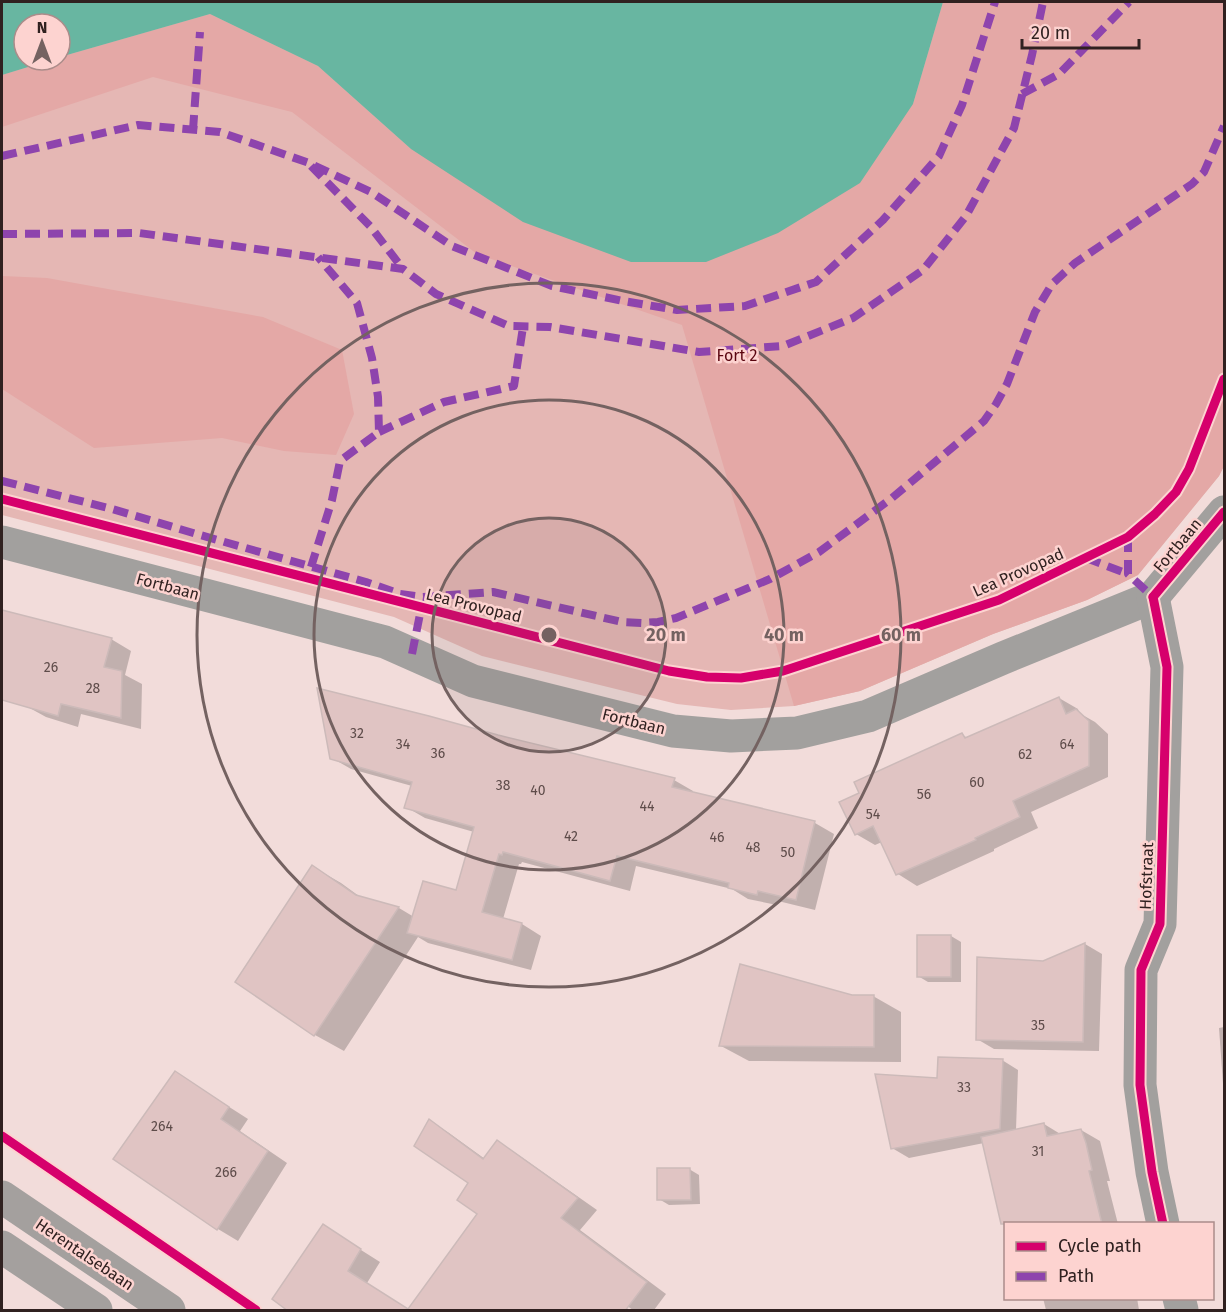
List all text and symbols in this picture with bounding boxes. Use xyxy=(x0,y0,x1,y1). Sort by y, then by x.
north arrow xyxy=(12,12,72,72)
scale bar xyxy=(1022,12,1139,50)
text: N xyxy=(37,18,47,37)
text: 20 m xyxy=(1031,22,1070,44)
park label: Fort 2 xyxy=(717,346,757,365)
street label: Fortbaan xyxy=(1149,514,1205,576)
street label: Lea Provopad xyxy=(970,544,1067,601)
street label: Fortbaan xyxy=(134,569,202,604)
street label: Lea Provopad xyxy=(424,584,524,627)
text: 20 m xyxy=(646,624,686,646)
text: 40 m xyxy=(764,624,804,646)
text: 60 m xyxy=(881,624,921,646)
centre of rings xyxy=(539,625,559,645)
house number: 26 xyxy=(44,659,58,676)
house number: 28 xyxy=(86,680,101,697)
street label: Fortbaan xyxy=(600,704,668,739)
house number: 32 xyxy=(350,725,364,742)
house number: 34 xyxy=(396,736,411,753)
house number: 64 xyxy=(1060,736,1075,753)
house number: 36 xyxy=(431,745,445,762)
house number: 62 xyxy=(1018,746,1032,763)
house number: 60 xyxy=(969,774,985,791)
house number: 38 xyxy=(496,777,511,794)
house number: 40 xyxy=(530,782,546,799)
house number: 56 xyxy=(917,786,931,803)
house number: 44 xyxy=(640,798,655,815)
house number: 54 xyxy=(866,806,881,823)
house number: 42 xyxy=(564,828,578,845)
house number: 46 xyxy=(710,829,724,846)
house number: 48 xyxy=(745,839,761,856)
street label: Hofstraat xyxy=(1136,842,1157,910)
house number: 50 xyxy=(781,844,796,861)
house number: 35 xyxy=(1031,1017,1045,1034)
house number: 33 xyxy=(957,1079,971,1096)
house number: 264 xyxy=(151,1118,173,1135)
house number: 31 xyxy=(1032,1143,1044,1160)
house number: 266 xyxy=(215,1164,237,1181)
street label: Herentalsebaan xyxy=(32,1215,138,1294)
legend xyxy=(1004,1222,1214,1300)
text: Cycle path xyxy=(1058,1235,1142,1257)
text: Path xyxy=(1058,1265,1094,1287)

